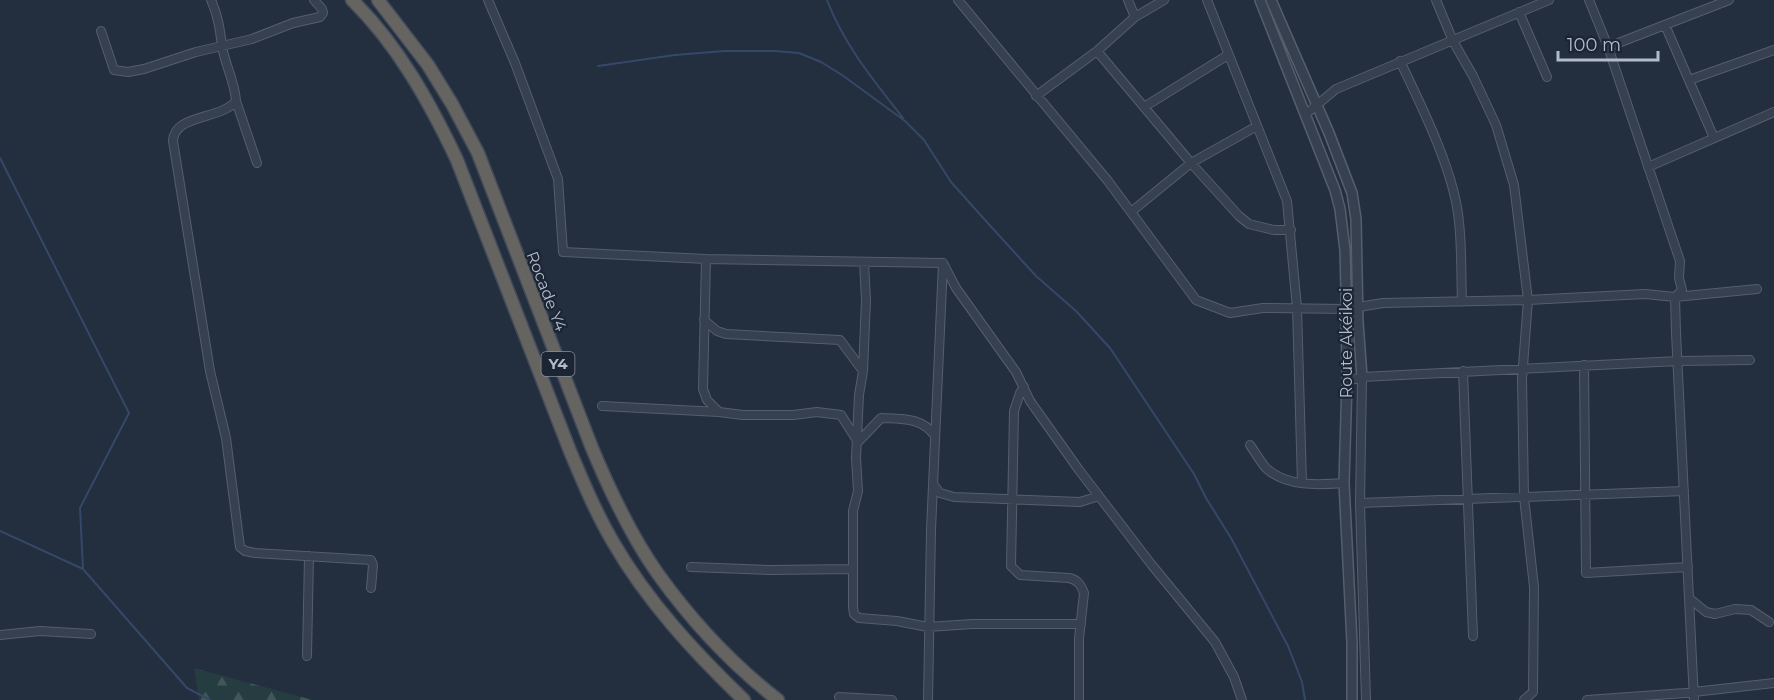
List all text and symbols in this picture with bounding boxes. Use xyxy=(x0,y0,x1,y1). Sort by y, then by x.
scale bar xyxy=(1558,24,1658,62)
text: 100 m xyxy=(1567,34,1621,56)
street label: Rocade Y4 xyxy=(523,249,571,334)
street label: Route Akéikoi xyxy=(1337,288,1356,398)
road number: Y4 xyxy=(542,352,574,376)

